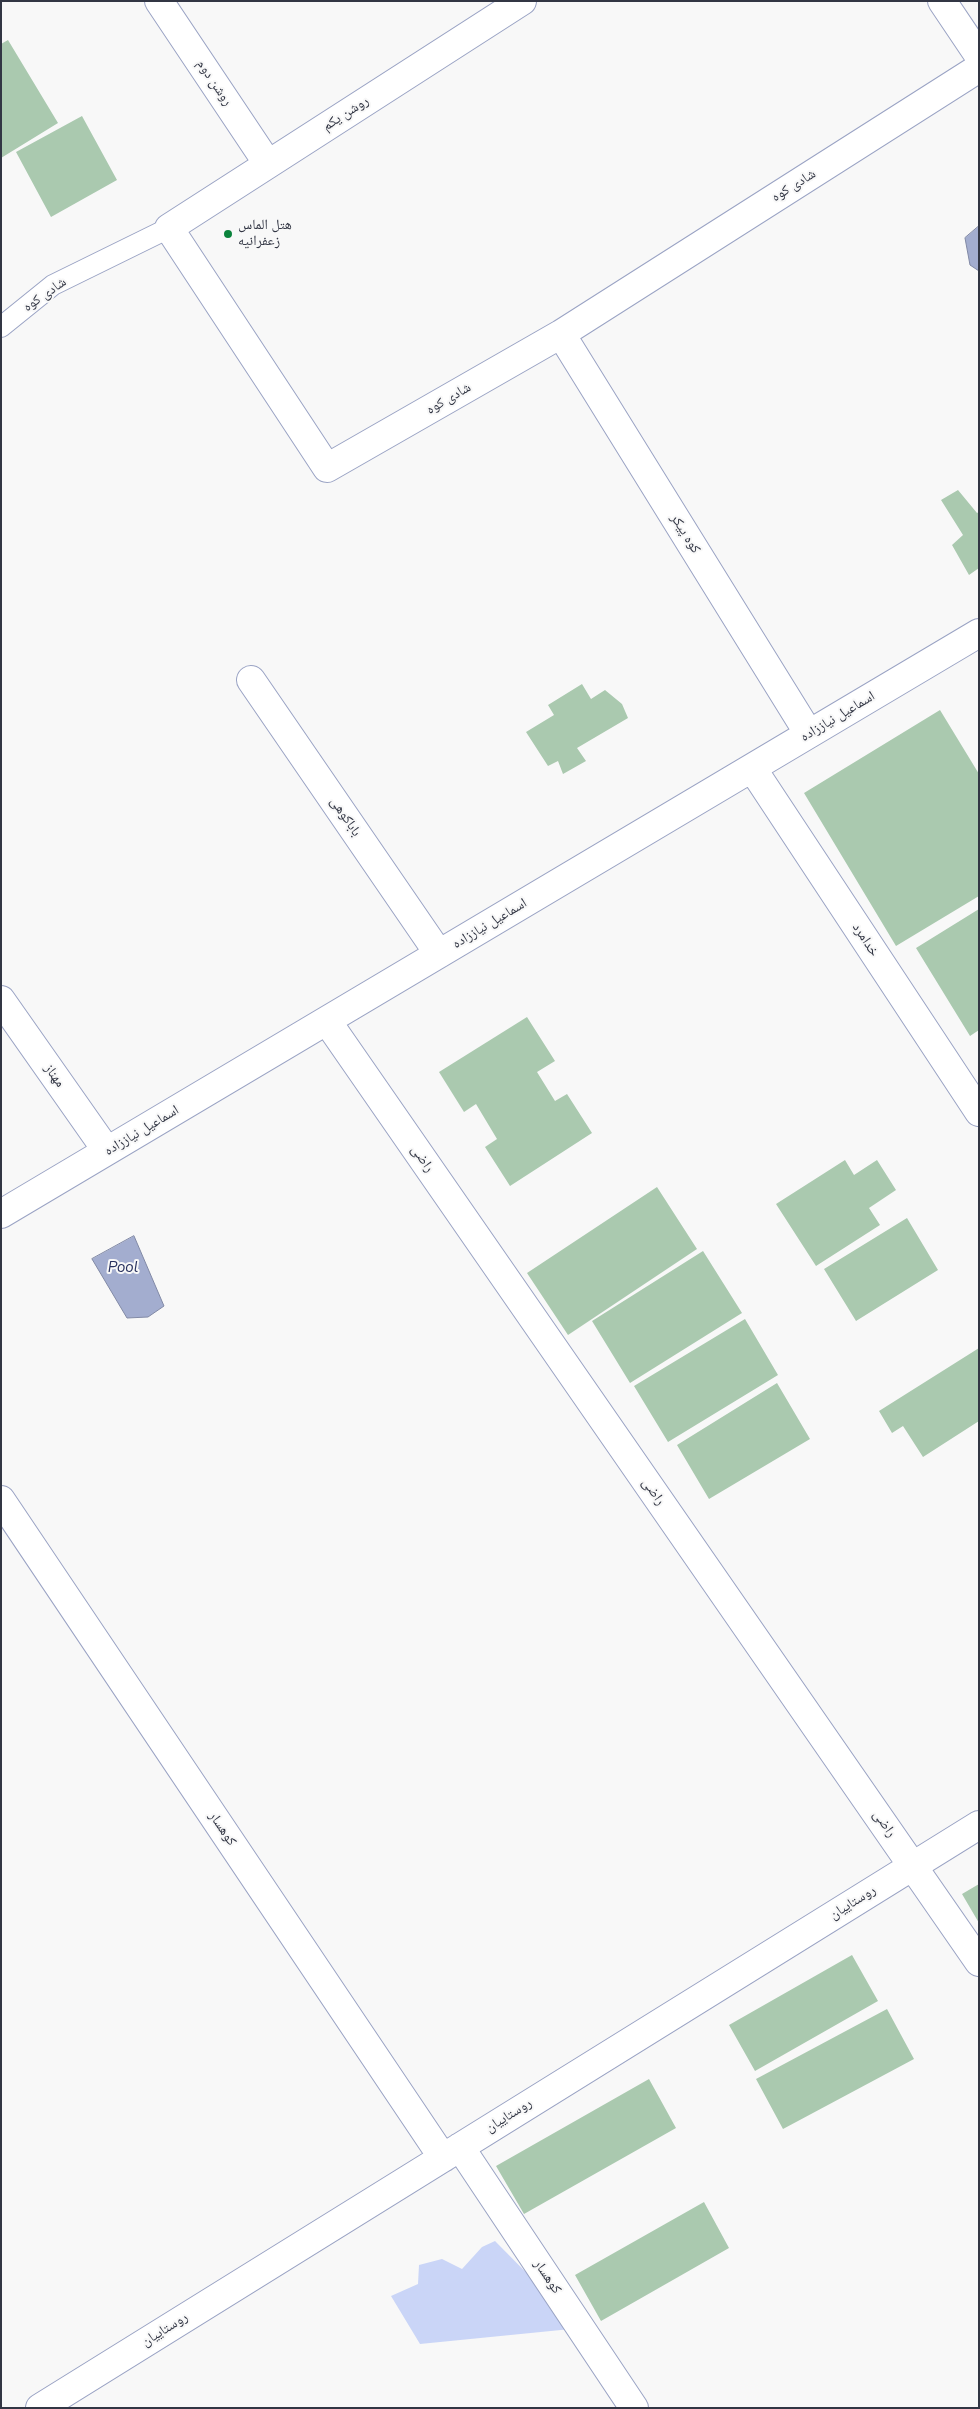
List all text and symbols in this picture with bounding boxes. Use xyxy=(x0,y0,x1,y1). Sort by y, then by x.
street label: روشن دوم xyxy=(192,57,236,109)
street label: روشن یکم xyxy=(320,93,372,135)
street label: شادی کوه xyxy=(769,166,819,206)
place label: هتل الماس زعفرانیه xyxy=(238,218,292,250)
marker: هتل الماس زعفرانیه xyxy=(222,228,234,240)
street label: شادی کوه xyxy=(20,274,70,316)
street label: شادی کوه xyxy=(424,380,474,418)
street label: کوه پیکر xyxy=(666,511,704,557)
street label: اسماعیل نیاززاده xyxy=(798,688,878,746)
street label: باباکوهی xyxy=(326,794,364,840)
street label: اسماعیل نیاززاده xyxy=(450,895,530,953)
street label: خدامرد xyxy=(848,920,882,960)
street label: مهناز xyxy=(40,1061,68,1091)
street label: اسماعیل نیاززاده xyxy=(102,1102,182,1160)
street label: راضی xyxy=(407,1142,437,1176)
water label: Pool xyxy=(108,1259,138,1277)
street label: راضی xyxy=(638,1475,668,1509)
street label: راضی xyxy=(869,1807,899,1841)
street label: کوهسار xyxy=(204,1809,240,1849)
street label: روستاییان xyxy=(827,1882,879,1924)
street label: روستاییان xyxy=(483,2095,535,2137)
street label: کوهسار xyxy=(529,2257,565,2297)
street label: روستاییان xyxy=(139,2309,191,2351)

